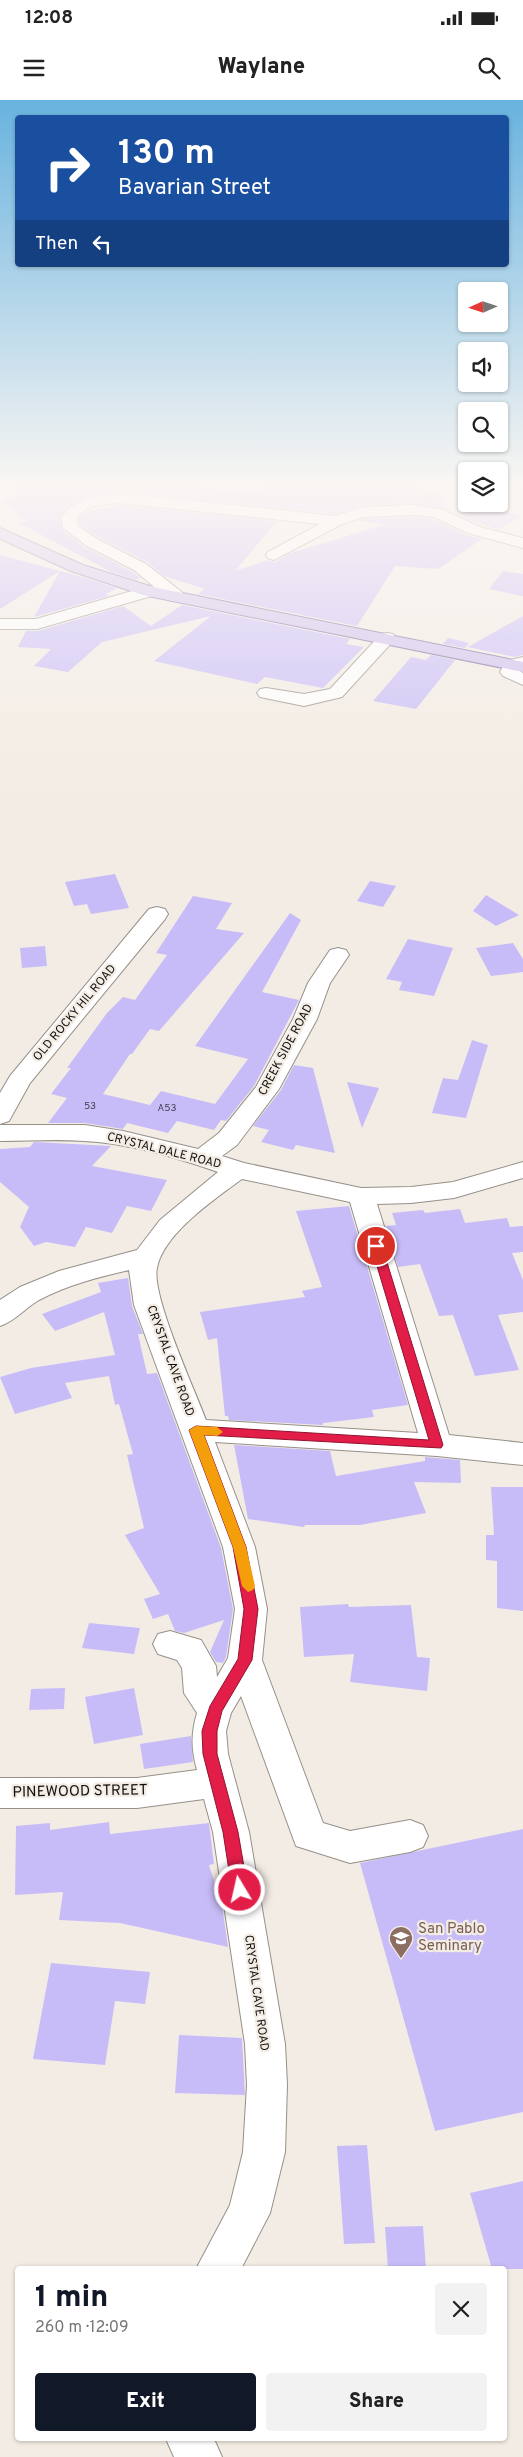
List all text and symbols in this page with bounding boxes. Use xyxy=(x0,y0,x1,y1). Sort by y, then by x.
text: 12:08 xyxy=(25,6,73,30)
icon: menu xyxy=(20,54,48,82)
text: Waylane xyxy=(218,54,305,81)
icon: search xyxy=(475,54,503,82)
text: 130 m xyxy=(118,132,215,176)
icon: right xyxy=(35,135,100,200)
text: Bavarian Street xyxy=(118,175,271,202)
icon: left xyxy=(88,230,116,258)
text: Then xyxy=(35,232,78,256)
north arrow xyxy=(458,282,508,332)
map controls xyxy=(458,282,508,512)
button: sound xyxy=(458,342,508,392)
button: search xyxy=(458,402,508,452)
button: layers xyxy=(458,462,508,512)
street label: OLD ROCKY HIL ROAD xyxy=(30,961,120,1065)
street label: CREEK SIDE ROAD xyxy=(255,1001,317,1099)
house number: 53 xyxy=(84,1100,96,1113)
house number: A53 xyxy=(158,1102,176,1115)
street label: CRYSTAL DALE ROAD xyxy=(105,1129,223,1173)
pin xyxy=(355,1225,397,1267)
icon: arrive xyxy=(362,1232,390,1260)
street label: CRYSTAL CAVE ROAD xyxy=(142,1303,198,1419)
street label: PINEWOOD STREET xyxy=(12,1781,148,1803)
position arrow xyxy=(213,1863,265,1915)
place label: San Pablo Seminary xyxy=(418,1920,485,1956)
school or university icon: San Pablo Seminary xyxy=(388,1925,414,1959)
street label: CRYSTAL CAVE ROAD xyxy=(240,1934,272,2052)
text: 1 min xyxy=(35,2280,108,2317)
button: close xyxy=(435,2283,487,2335)
text: 260 m · 12:09 xyxy=(35,2318,129,2338)
button: Exit xyxy=(35,2373,256,2431)
button: Share xyxy=(266,2373,487,2431)

